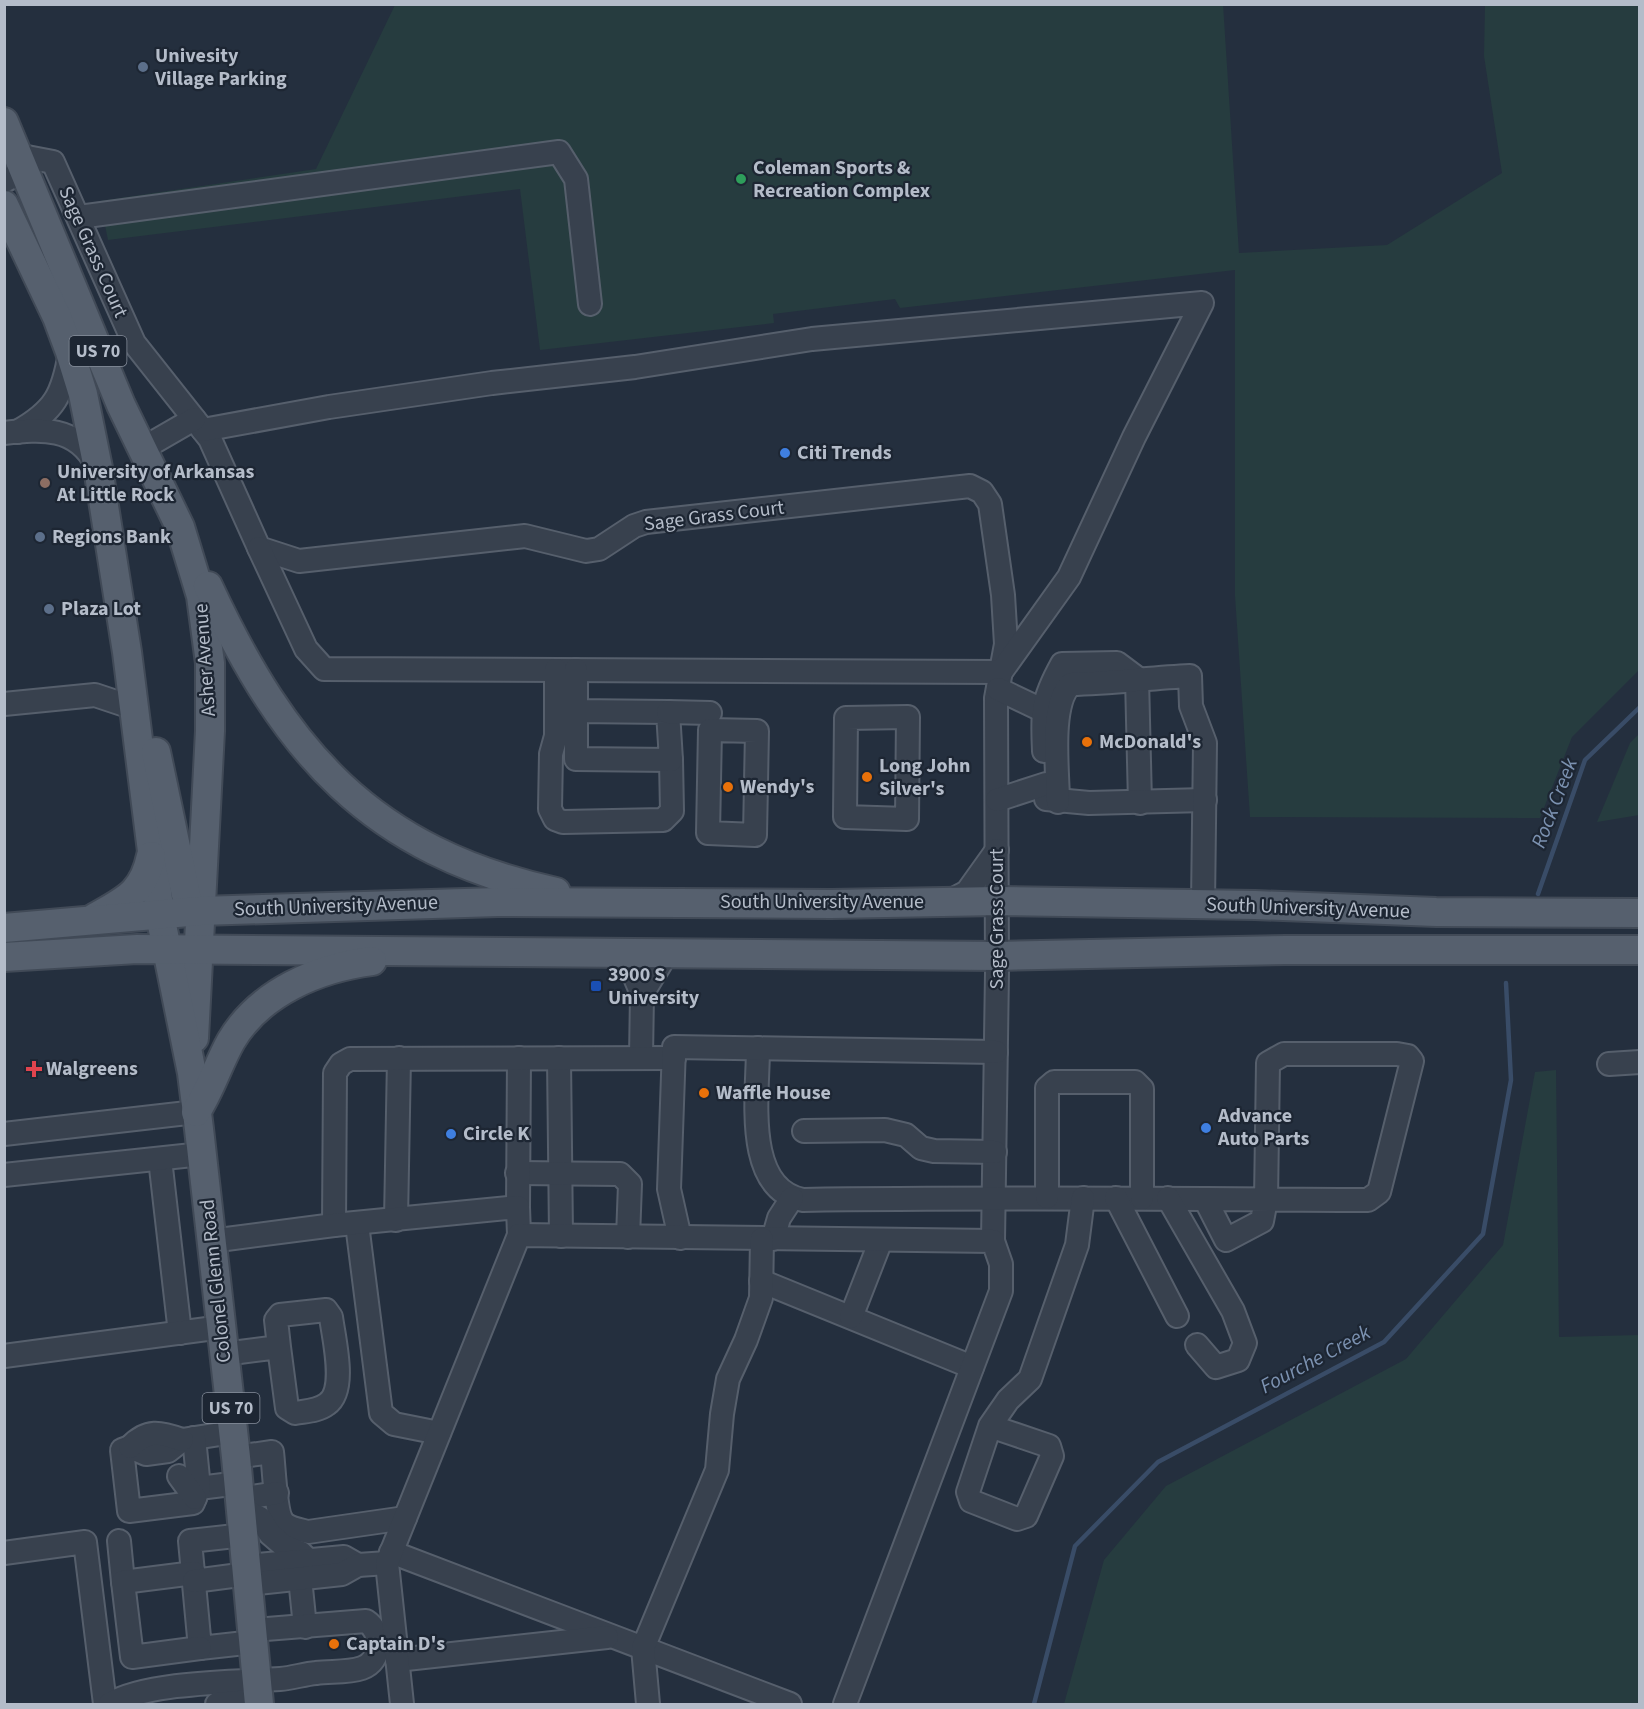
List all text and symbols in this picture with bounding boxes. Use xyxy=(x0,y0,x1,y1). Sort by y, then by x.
place label: Univesity Village Parking xyxy=(154,42,287,93)
marker: Univesity Village Parking xyxy=(136,60,150,74)
place label: Coleman Sports & Recreation Complex xyxy=(753,154,930,205)
marker: Coleman Sports & Recreation Complex xyxy=(734,172,748,186)
street label: Sage Grass Court xyxy=(52,182,135,322)
road number: US 70 xyxy=(70,336,126,366)
place label: Citi Trends xyxy=(797,439,892,467)
marker: Citi Trends xyxy=(778,446,792,460)
place label: University of Arkansas At Little Rock xyxy=(56,458,255,509)
marker: University of Arkansas At Little Rock xyxy=(38,476,52,490)
street label: Sage Grass Court xyxy=(642,493,786,538)
place label: Regions Bank xyxy=(52,523,171,551)
marker: Regions Bank xyxy=(33,530,47,544)
place label: Plaza Lot xyxy=(61,595,141,623)
marker: Plaza Lot xyxy=(42,602,56,616)
street label: Asher Avenue xyxy=(187,603,223,717)
place label: McDonald's xyxy=(1099,728,1201,756)
marker: McDonald's xyxy=(1080,735,1094,749)
place label: Long John Silver's xyxy=(879,752,970,803)
water label: Rock Creek xyxy=(1523,753,1585,852)
marker: Long John Silver's xyxy=(860,770,874,784)
place label: Wendy's xyxy=(740,773,815,801)
marker: Wendy's xyxy=(721,780,735,794)
street label: Sage Grass Court xyxy=(983,848,1011,989)
street label: South University Avenue xyxy=(234,888,438,924)
street label: South University Avenue xyxy=(720,888,924,916)
street label: South University Avenue xyxy=(1206,890,1410,926)
place label: 3900 S University xyxy=(608,961,700,1012)
marker: 3900 S University xyxy=(589,979,603,993)
place label: Walgreens xyxy=(46,1055,138,1083)
marker: Walgreens xyxy=(27,1062,41,1076)
place label: Waffle House xyxy=(716,1079,831,1107)
marker: Waffle House xyxy=(697,1086,711,1100)
place label: Advance Auto Parts xyxy=(1217,1102,1309,1153)
place label: Circle K xyxy=(463,1120,530,1148)
marker: Advance Auto Parts xyxy=(1199,1121,1213,1135)
marker: Circle K xyxy=(444,1127,458,1141)
street label: Colonel Glenn Road xyxy=(193,1198,239,1364)
water label: Fourche Creek xyxy=(1254,1317,1377,1401)
road number: US 70 xyxy=(202,1393,260,1423)
place label: Captain D's xyxy=(346,1630,445,1658)
marker: Captain D's xyxy=(327,1637,341,1651)

